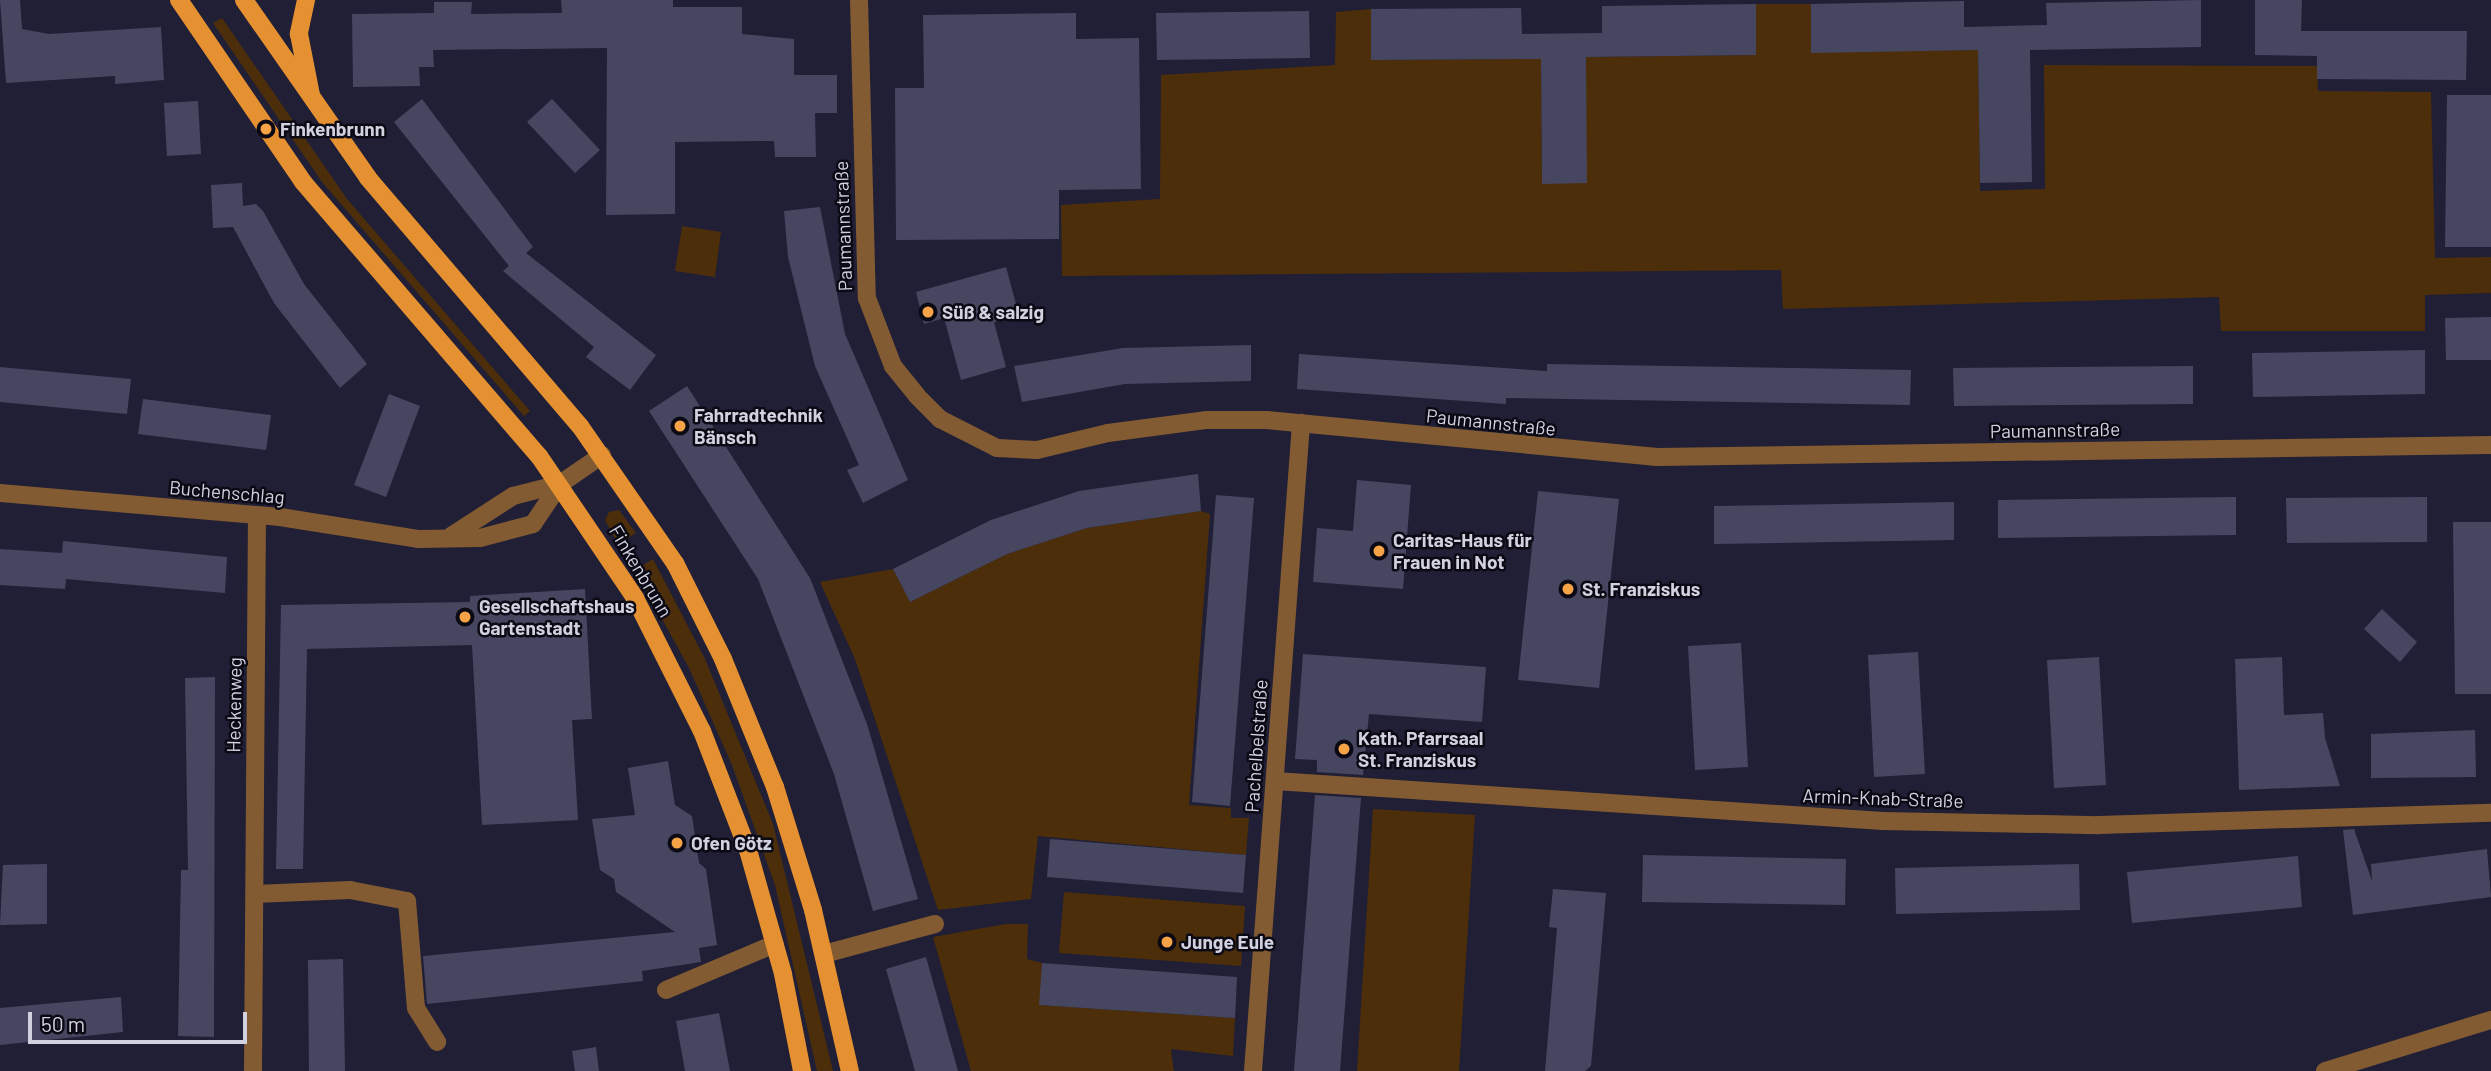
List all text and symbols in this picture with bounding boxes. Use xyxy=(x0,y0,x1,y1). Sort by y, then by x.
place label: Finkenbrunn xyxy=(280,118,385,140)
marker: Finkenbrunn xyxy=(258,121,274,137)
street label: Paumannstraße xyxy=(829,160,857,292)
place label: Süß & salzig xyxy=(942,301,1044,323)
marker: Süß & salzig xyxy=(920,304,936,320)
place label: Fahrradtechnik Bänsch xyxy=(694,404,823,448)
street label: Paumannstraße xyxy=(1425,404,1557,440)
street label: Paumannstraße xyxy=(1990,417,2120,443)
marker: Fahrradtechnik Bänsch xyxy=(672,418,688,434)
street label: Buchenschlag xyxy=(168,476,286,508)
street label: Finkenbrunn xyxy=(605,521,677,621)
place label: Caritas-Haus für Frauen in Not xyxy=(1393,529,1532,573)
marker: Caritas-Haus für Frauen in Not xyxy=(1371,543,1387,559)
place label: St. Franziskus xyxy=(1582,578,1700,600)
marker: St. Franziskus xyxy=(1560,581,1576,597)
place label: Gesellschaftshaus Gartenstadt xyxy=(479,595,634,639)
marker: Gesellschaftshaus Gartenstadt xyxy=(457,609,473,625)
street label: Heckenweg xyxy=(222,657,246,753)
street label: Pachelbelstraße xyxy=(1240,679,1272,813)
place label: Kath. Pfarrsaal St. Franziskus xyxy=(1358,727,1483,771)
marker: Kath. Pfarrsaal St. Franziskus xyxy=(1336,741,1352,757)
street label: Armin-Knab-Straße xyxy=(1802,784,1964,812)
place label: Ofen Götz xyxy=(691,832,772,854)
marker: Ofen Götz xyxy=(669,835,685,851)
place label: Junge Eule xyxy=(1181,931,1274,953)
marker: Junge Eule xyxy=(1159,934,1175,950)
scale bar xyxy=(32,998,250,1042)
text: 50 m xyxy=(41,1011,85,1036)

